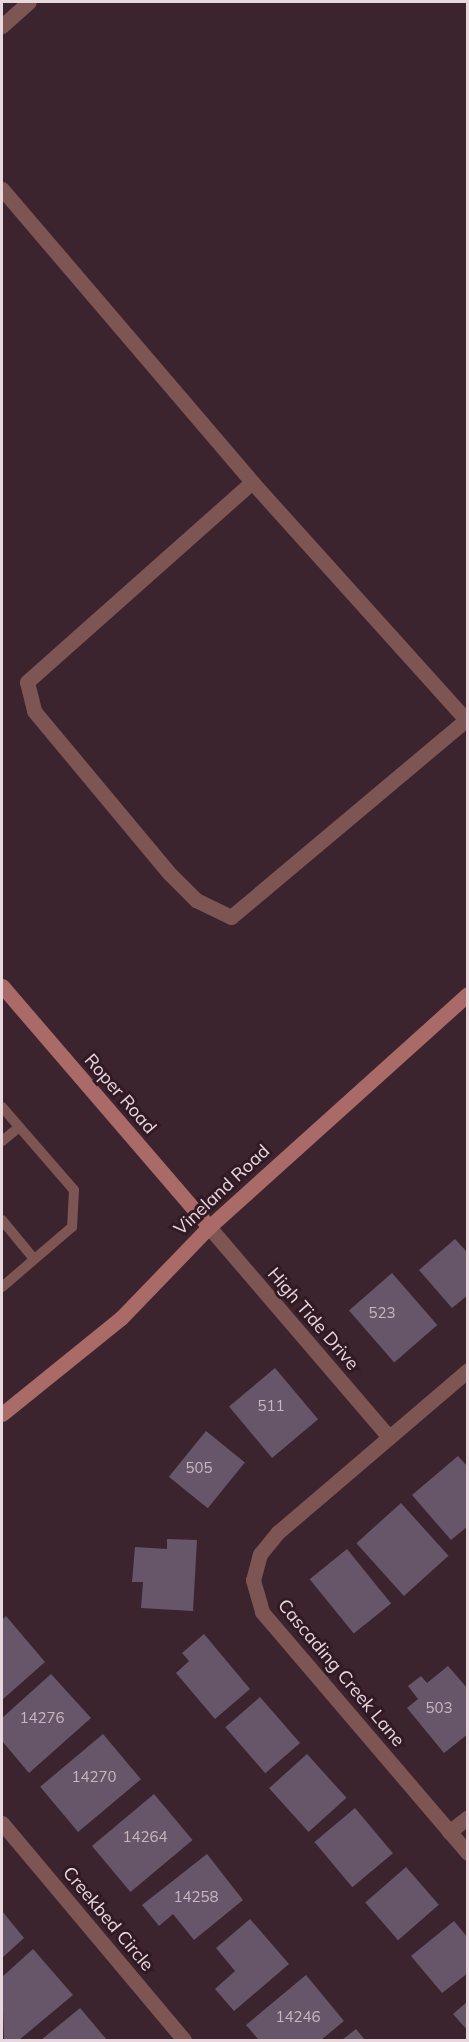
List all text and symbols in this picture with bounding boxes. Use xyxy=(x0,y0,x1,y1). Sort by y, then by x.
street label: Roper Road xyxy=(80,1050,160,1138)
street label: Vineland Road xyxy=(170,1140,274,1240)
street label: High Tide Drive xyxy=(263,1264,363,1374)
house number: 523 xyxy=(369,1304,395,1322)
house number: 511 xyxy=(258,1397,284,1415)
house number: 505 xyxy=(186,1459,212,1477)
street label: Cascading Creek Lane xyxy=(273,1595,409,1751)
house number: 503 xyxy=(426,1699,452,1717)
house number: 14276 xyxy=(20,1709,64,1727)
house number: 14270 xyxy=(72,1768,116,1786)
house number: 14264 xyxy=(123,1828,167,1846)
street label: Creekbed Circle xyxy=(58,1862,158,1976)
house number: 14258 xyxy=(174,1888,218,1906)
house number: 14246 xyxy=(276,2008,320,2026)

